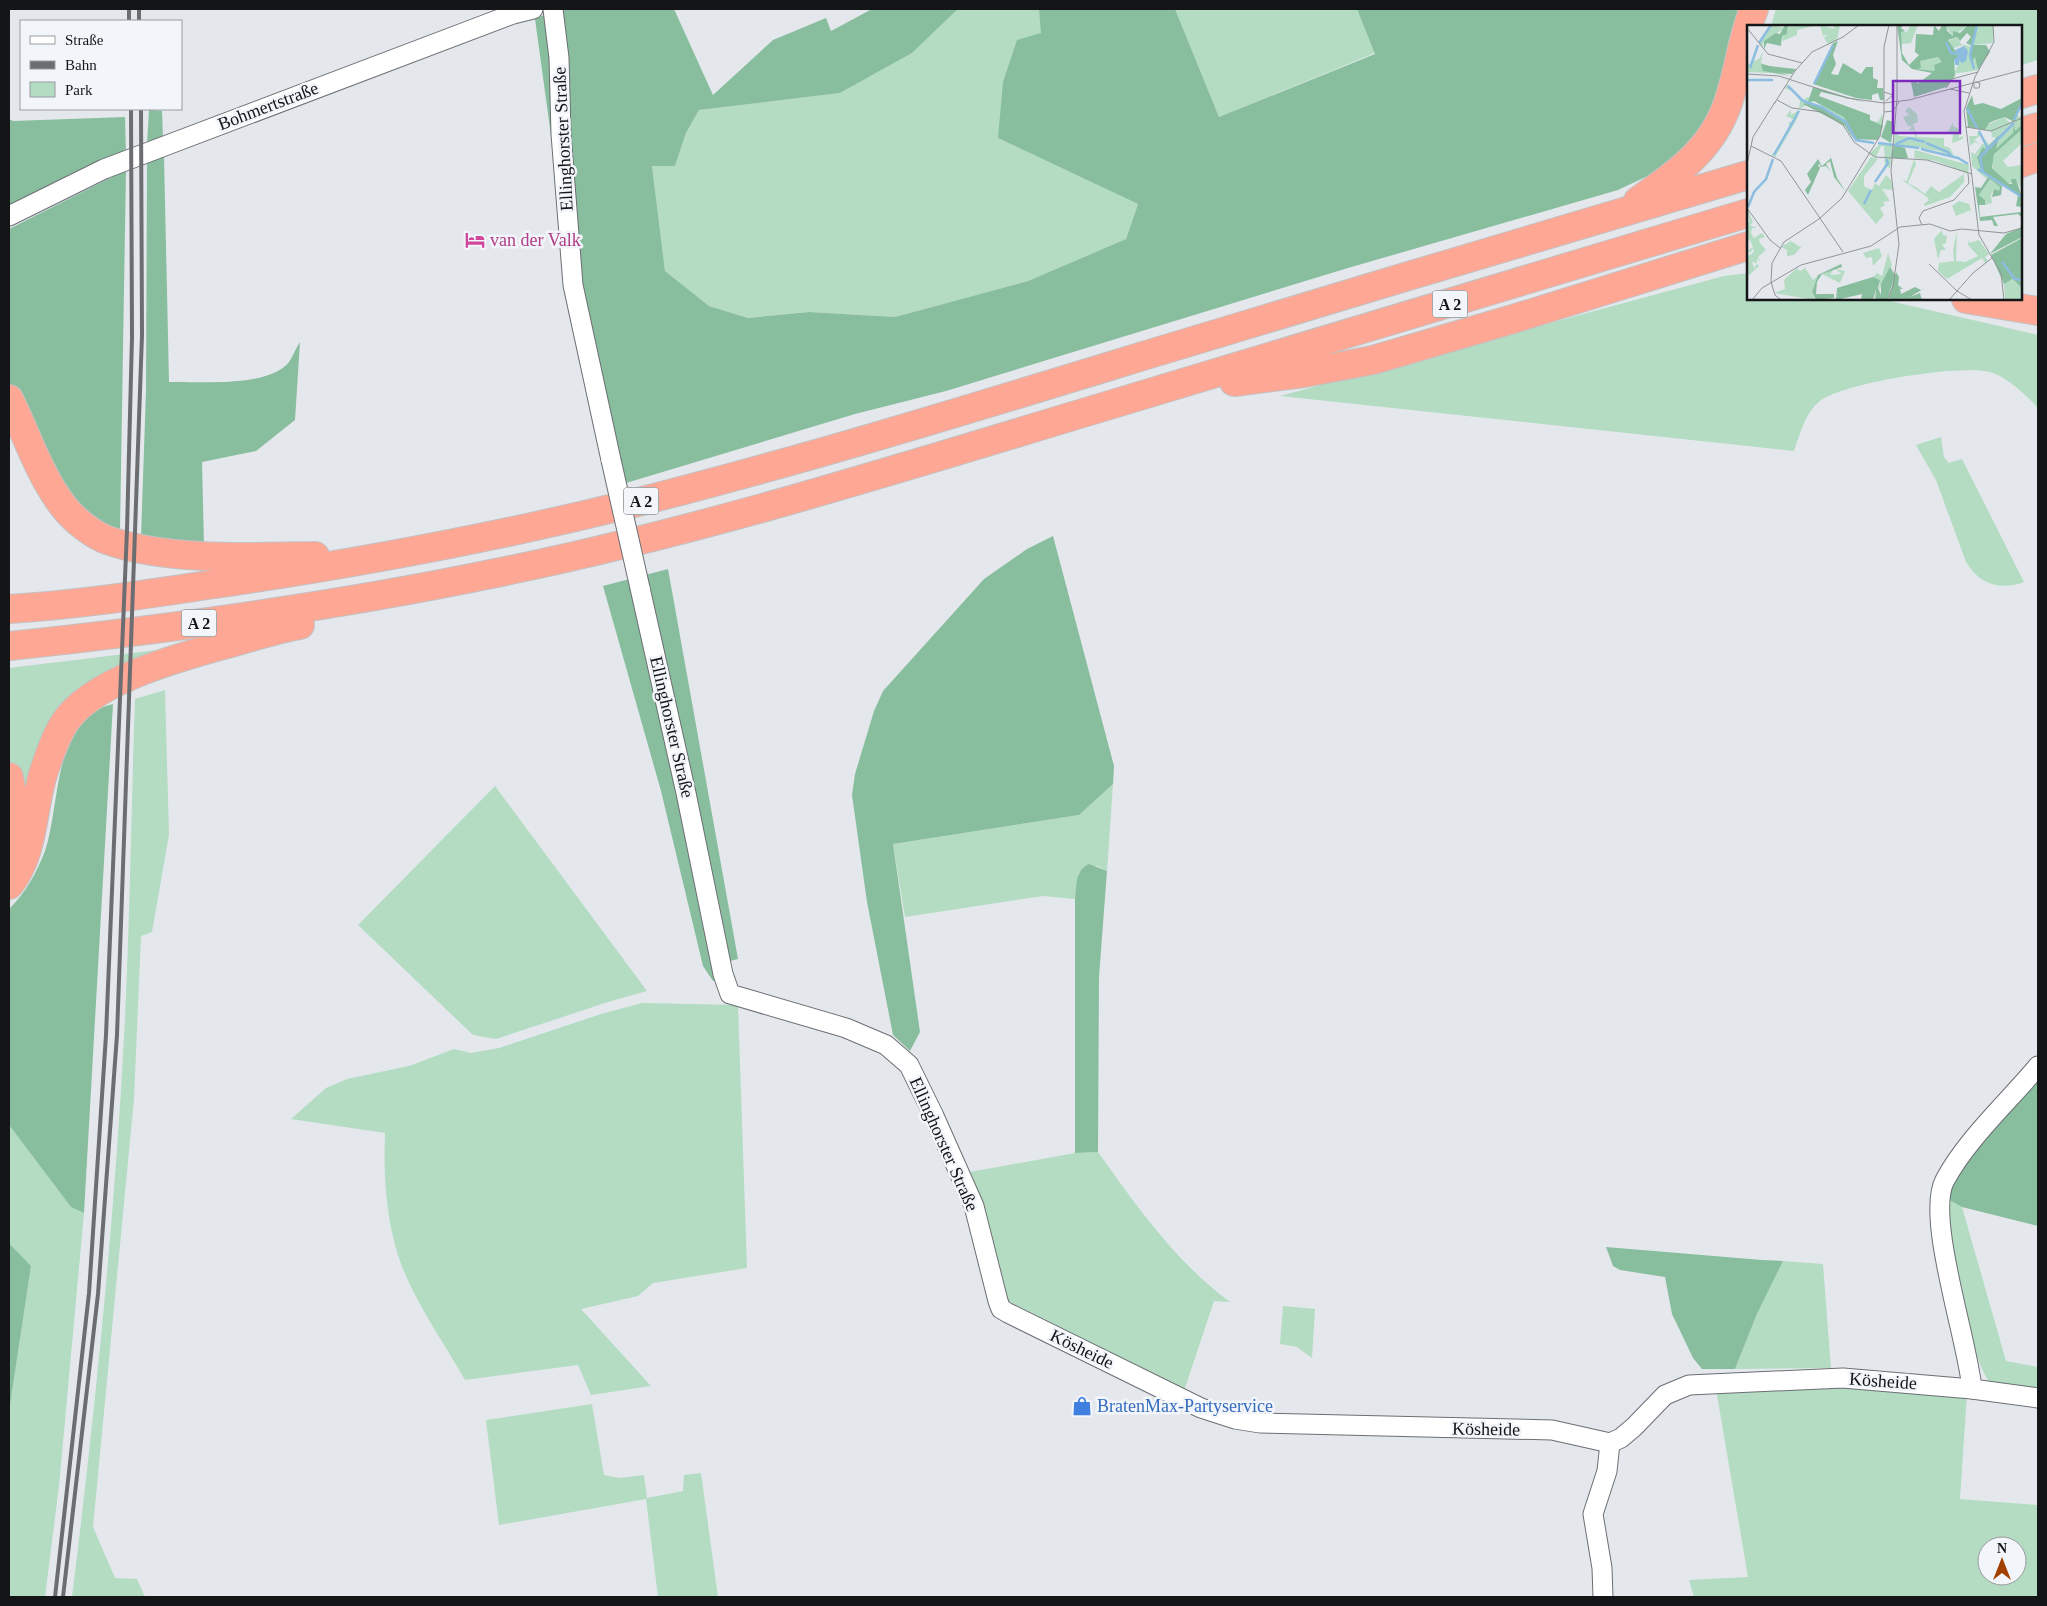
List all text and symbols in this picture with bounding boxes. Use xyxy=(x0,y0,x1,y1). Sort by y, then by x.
legend xyxy=(20,20,182,110)
inset map xyxy=(1747,25,2022,300)
text: Straße xyxy=(65,32,104,48)
text: Bahn xyxy=(65,57,97,73)
street label: Ellinghorster Straße xyxy=(549,66,577,212)
street label: Bohmertstraße xyxy=(215,78,321,134)
text: Park xyxy=(65,82,93,98)
hotel icon: van der Valk xyxy=(464,229,486,251)
place label: van der Valk xyxy=(490,230,581,250)
road number: A 2 xyxy=(1432,290,1468,318)
road number: A 2 xyxy=(624,488,658,514)
road number: A 2 xyxy=(182,610,216,636)
street label: Ellinghorster Straße xyxy=(646,654,698,800)
street label: Ellinghorster Straße xyxy=(905,1074,983,1214)
street label: Kösheide xyxy=(1047,1325,1117,1373)
street label: Kösheide xyxy=(1848,1369,1918,1393)
shop icon: BratenMax-Partyservice xyxy=(1071,1395,1093,1417)
place label: BratenMax-Partyservice xyxy=(1097,1396,1273,1416)
street label: Kösheide xyxy=(1452,1418,1520,1440)
north arrow xyxy=(1977,1536,2027,1586)
text: N xyxy=(1997,1541,2007,1556)

